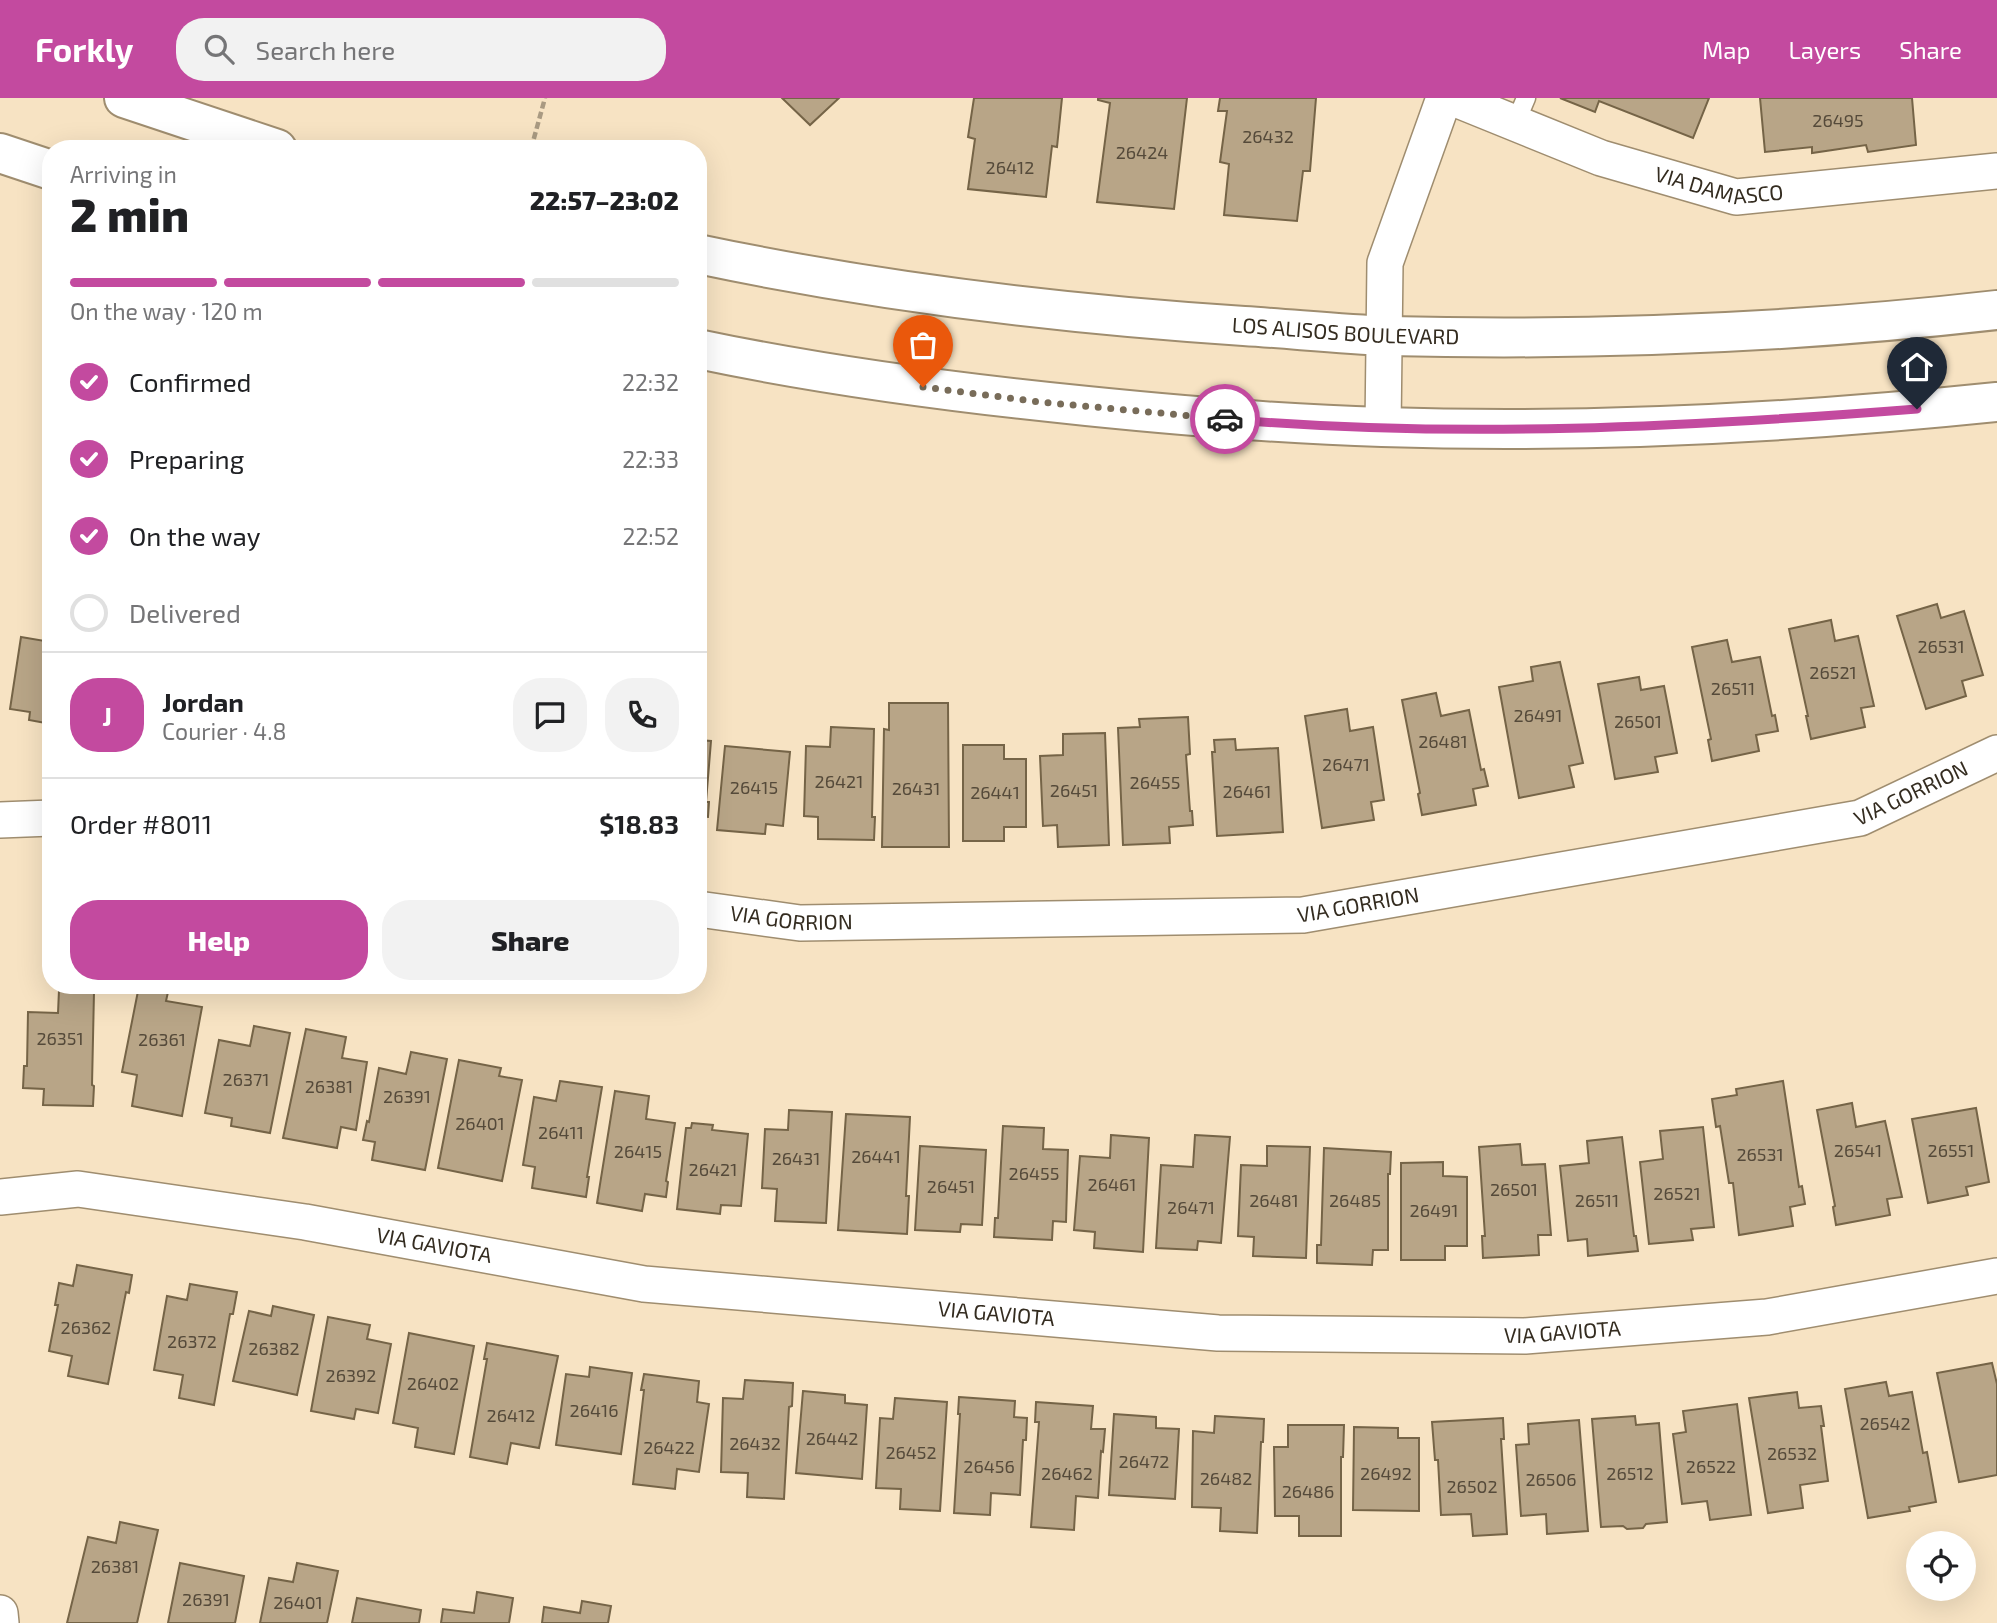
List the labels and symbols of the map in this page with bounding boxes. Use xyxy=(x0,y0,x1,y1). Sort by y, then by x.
house number: 26495 xyxy=(1812,109,1864,131)
house number: 26432 xyxy=(1242,125,1294,147)
house number: 26424 xyxy=(1116,141,1168,163)
house number: 26412 xyxy=(986,156,1034,178)
street label: VIA DAMASCO xyxy=(1652,160,1784,208)
street label: LOS ALISOS BOULEVARD xyxy=(1231,311,1460,348)
pin xyxy=(893,315,953,387)
pin xyxy=(1887,337,1947,409)
courier xyxy=(1190,384,1260,454)
house number: 26531 xyxy=(1917,635,1965,657)
house number: 26521 xyxy=(1809,661,1857,683)
house number: 26511 xyxy=(1711,677,1755,699)
house number: 26491 xyxy=(1514,704,1562,726)
house number: 26501 xyxy=(1614,710,1662,732)
house number: 26481 xyxy=(1418,730,1468,752)
house number: 26471 xyxy=(1322,753,1370,775)
street label: VIA GORRION xyxy=(1850,755,1971,830)
house number: 26421 xyxy=(815,770,863,792)
house number: 26455 xyxy=(1130,771,1180,793)
house number: 26415 xyxy=(730,776,778,798)
house number: 26431 xyxy=(892,777,940,799)
house number: 26451 xyxy=(1050,779,1098,801)
house number: 26461 xyxy=(1223,780,1271,802)
house number: 26441 xyxy=(970,781,1020,803)
street label: VIA GORRION xyxy=(1295,881,1421,927)
street label: VIA GORRION xyxy=(729,900,853,935)
house number: 26351 xyxy=(36,1027,84,1049)
house number: 26361 xyxy=(138,1028,186,1050)
house number: 26371 xyxy=(223,1068,269,1090)
house number: 26381 xyxy=(305,1075,353,1097)
house number: 26391 xyxy=(383,1085,431,1107)
house number: 26401 xyxy=(455,1112,505,1134)
house number: 26411 xyxy=(538,1121,584,1143)
house number: 26541 xyxy=(1834,1139,1882,1161)
house number: 26551 xyxy=(1928,1139,1974,1161)
house number: 26415 xyxy=(614,1140,662,1162)
house number: 26531 xyxy=(1736,1143,1784,1165)
house number: 26441 xyxy=(851,1145,901,1167)
house number: 26431 xyxy=(772,1147,820,1169)
house number: 26421 xyxy=(689,1158,737,1180)
house number: 26455 xyxy=(1009,1162,1059,1184)
house number: 26461 xyxy=(1088,1173,1136,1195)
house number: 26451 xyxy=(927,1175,975,1197)
house number: 26501 xyxy=(1490,1178,1538,1200)
house number: 26521 xyxy=(1653,1182,1701,1204)
house number: 26481 xyxy=(1249,1189,1299,1211)
house number: 26485 xyxy=(1329,1189,1381,1211)
house number: 26511 xyxy=(1575,1189,1619,1211)
house number: 26471 xyxy=(1167,1196,1215,1218)
house number: 26491 xyxy=(1410,1199,1458,1221)
street label: VIA GAVIOTA xyxy=(374,1221,494,1267)
street label: VIA GAVIOTA xyxy=(937,1295,1056,1330)
street label: VIA GAVIOTA xyxy=(1504,1315,1622,1347)
house number: 26362 xyxy=(61,1316,111,1338)
house number: 26372 xyxy=(167,1330,217,1352)
house number: 26382 xyxy=(248,1337,300,1359)
house number: 26392 xyxy=(326,1364,376,1386)
house number: 26402 xyxy=(407,1372,459,1394)
house number: 26416 xyxy=(570,1399,618,1421)
house number: 26412 xyxy=(487,1404,535,1426)
house number: 26542 xyxy=(1859,1412,1911,1434)
house number: 26442 xyxy=(806,1427,858,1449)
house number: 26432 xyxy=(729,1432,781,1454)
house number: 26422 xyxy=(643,1436,695,1458)
house number: 26452 xyxy=(885,1441,937,1463)
house number: 26532 xyxy=(1767,1442,1817,1464)
house number: 26472 xyxy=(1119,1450,1169,1472)
house number: 26456 xyxy=(963,1455,1015,1477)
house number: 26522 xyxy=(1686,1455,1736,1477)
house number: 26462 xyxy=(1041,1462,1093,1484)
house number: 26492 xyxy=(1360,1462,1412,1484)
house number: 26512 xyxy=(1606,1462,1654,1484)
house number: 26482 xyxy=(1200,1467,1252,1489)
house number: 26506 xyxy=(1525,1468,1577,1490)
house number: 26502 xyxy=(1446,1475,1498,1497)
house number: 26486 xyxy=(1282,1480,1334,1502)
house number: 26381 xyxy=(91,1555,139,1577)
house number: 26391 xyxy=(182,1588,230,1610)
house number: 26401 xyxy=(273,1591,323,1613)

